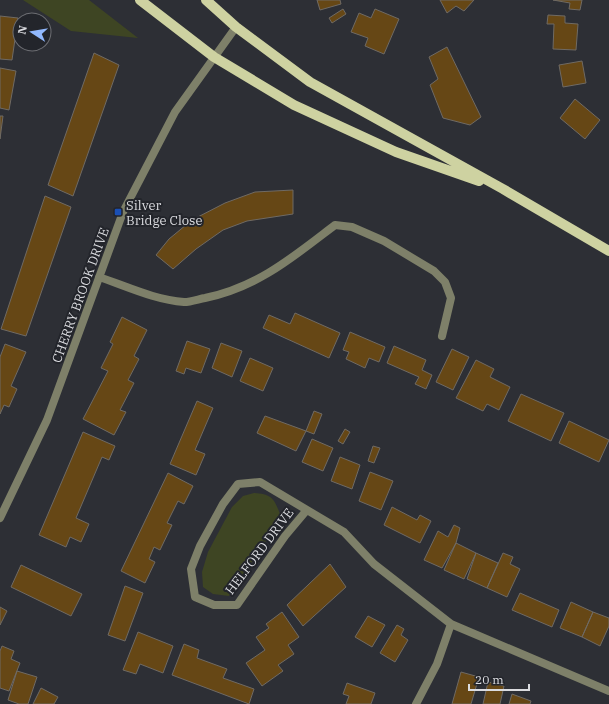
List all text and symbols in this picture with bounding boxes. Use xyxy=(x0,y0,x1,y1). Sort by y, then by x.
north arrow xyxy=(12,12,52,52)
text: N xyxy=(14,24,30,36)
place label: Silver Bridge Close xyxy=(126,197,202,229)
marker: Silver Bridge Close xyxy=(113,207,123,217)
street label: CHERRY BROOK DRIVE xyxy=(48,225,113,365)
street label: HELFORD DRIVE xyxy=(221,505,297,598)
scale bar xyxy=(469,666,529,692)
text: 20 m xyxy=(475,672,504,687)

